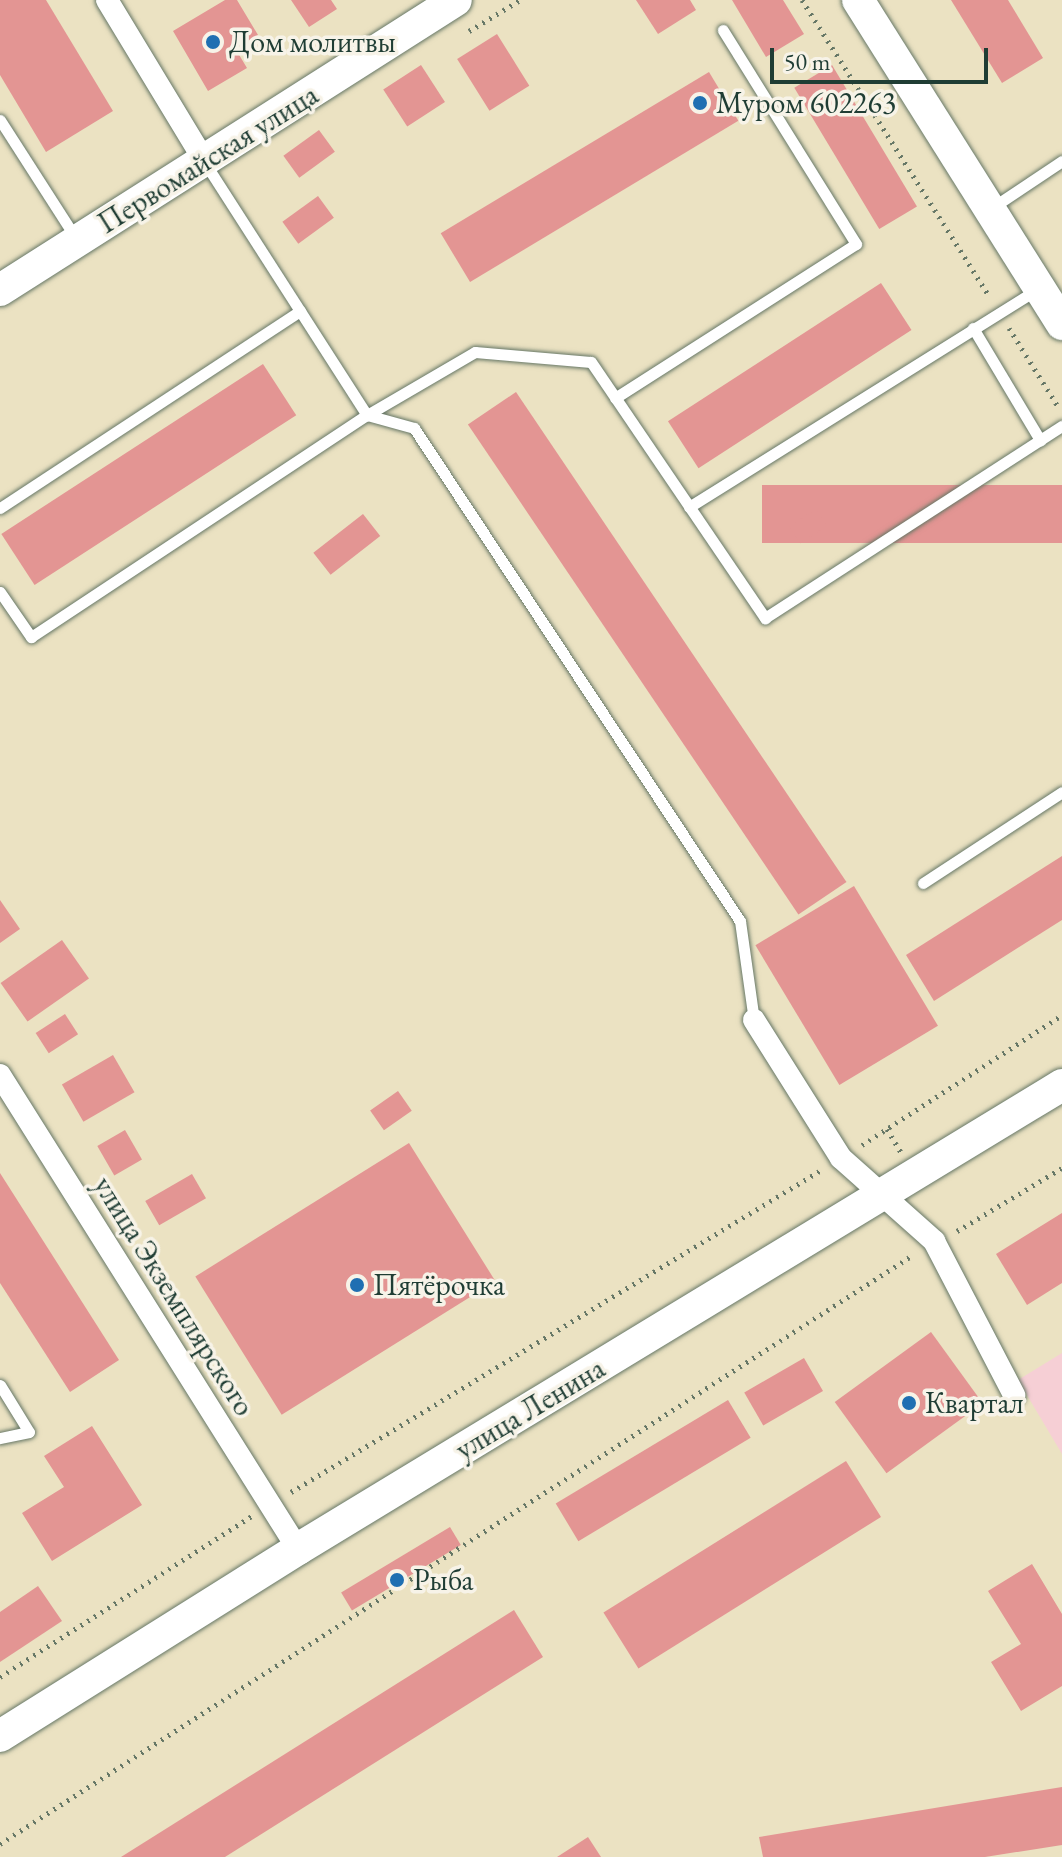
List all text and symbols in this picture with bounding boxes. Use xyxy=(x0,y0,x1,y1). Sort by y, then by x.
place label: Дом молитвы xyxy=(229,24,396,60)
scale bar xyxy=(774,32,992,82)
marker: Дом молитвы xyxy=(204,33,222,51)
text: 50 m xyxy=(784,46,831,77)
street label: Первомайская улица xyxy=(91,77,325,241)
place label: Муром 602263 xyxy=(716,85,896,121)
marker: Муром 602263 xyxy=(691,94,709,112)
street label: улица Экземплярского xyxy=(86,1169,262,1423)
place label: Пятёрочка xyxy=(373,1267,505,1303)
marker: Пятёрочка xyxy=(348,1276,366,1294)
street label: улица Ленина xyxy=(449,1350,611,1468)
place label: Квартал xyxy=(925,1385,1024,1421)
marker: Квартал xyxy=(900,1394,918,1412)
place label: Рыба xyxy=(413,1562,473,1598)
marker: Рыба xyxy=(388,1571,406,1589)

